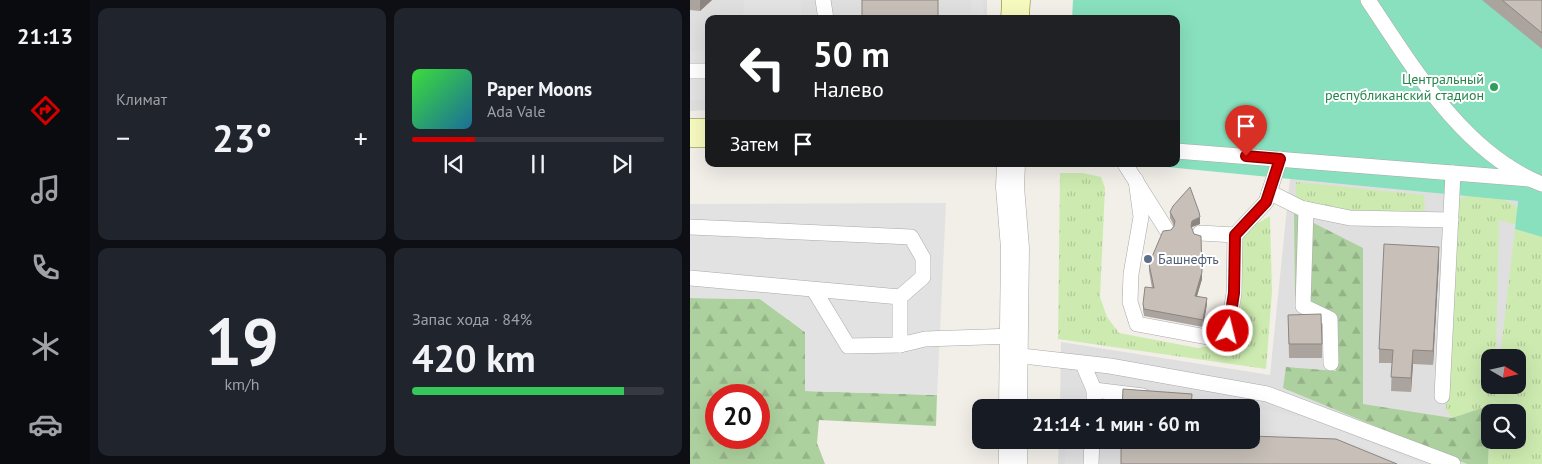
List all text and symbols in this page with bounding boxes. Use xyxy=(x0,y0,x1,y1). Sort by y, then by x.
text: 21:13 xyxy=(17,22,73,50)
text: 50 m xyxy=(813,31,890,77)
icon: left xyxy=(730,35,795,100)
place label: Центральный республиканский стадион xyxy=(1325,70,1484,104)
text: Налево xyxy=(813,75,884,103)
text: Paper Moons xyxy=(487,77,592,101)
marker: Центральный республиканский стадион xyxy=(1488,81,1500,93)
text: Климат xyxy=(116,89,167,109)
icon: directions xyxy=(28,93,63,128)
text: Ada Vale xyxy=(487,101,546,121)
pin xyxy=(1225,105,1267,156)
icon: arrive xyxy=(1232,112,1260,140)
text: 23° xyxy=(212,113,272,162)
text: − xyxy=(116,119,130,156)
text: + xyxy=(354,119,368,156)
icon: arrive xyxy=(789,130,817,158)
text: Затем xyxy=(730,132,779,156)
icon: previous xyxy=(440,150,468,178)
icon: pause xyxy=(524,150,552,178)
icon: next xyxy=(608,150,636,178)
icon: music xyxy=(28,172,63,207)
icon: phone xyxy=(28,250,63,285)
place label: Башнефть xyxy=(1158,250,1219,268)
marker: Башнефть xyxy=(1142,253,1154,265)
text: 19 xyxy=(205,299,279,383)
position arrow xyxy=(1201,304,1253,356)
text: Запас хода · 84% xyxy=(412,309,532,329)
icon: climate xyxy=(28,329,63,364)
text: 420 km xyxy=(412,333,536,382)
north arrow xyxy=(1481,349,1526,394)
map controls xyxy=(1481,349,1526,449)
text: km/h xyxy=(224,374,260,394)
speed limit sign: 20 xyxy=(705,384,770,449)
button: search xyxy=(1481,404,1526,449)
icon: car xyxy=(28,407,63,442)
text: 21:14 · 1 мин · 60 m xyxy=(1032,412,1200,436)

